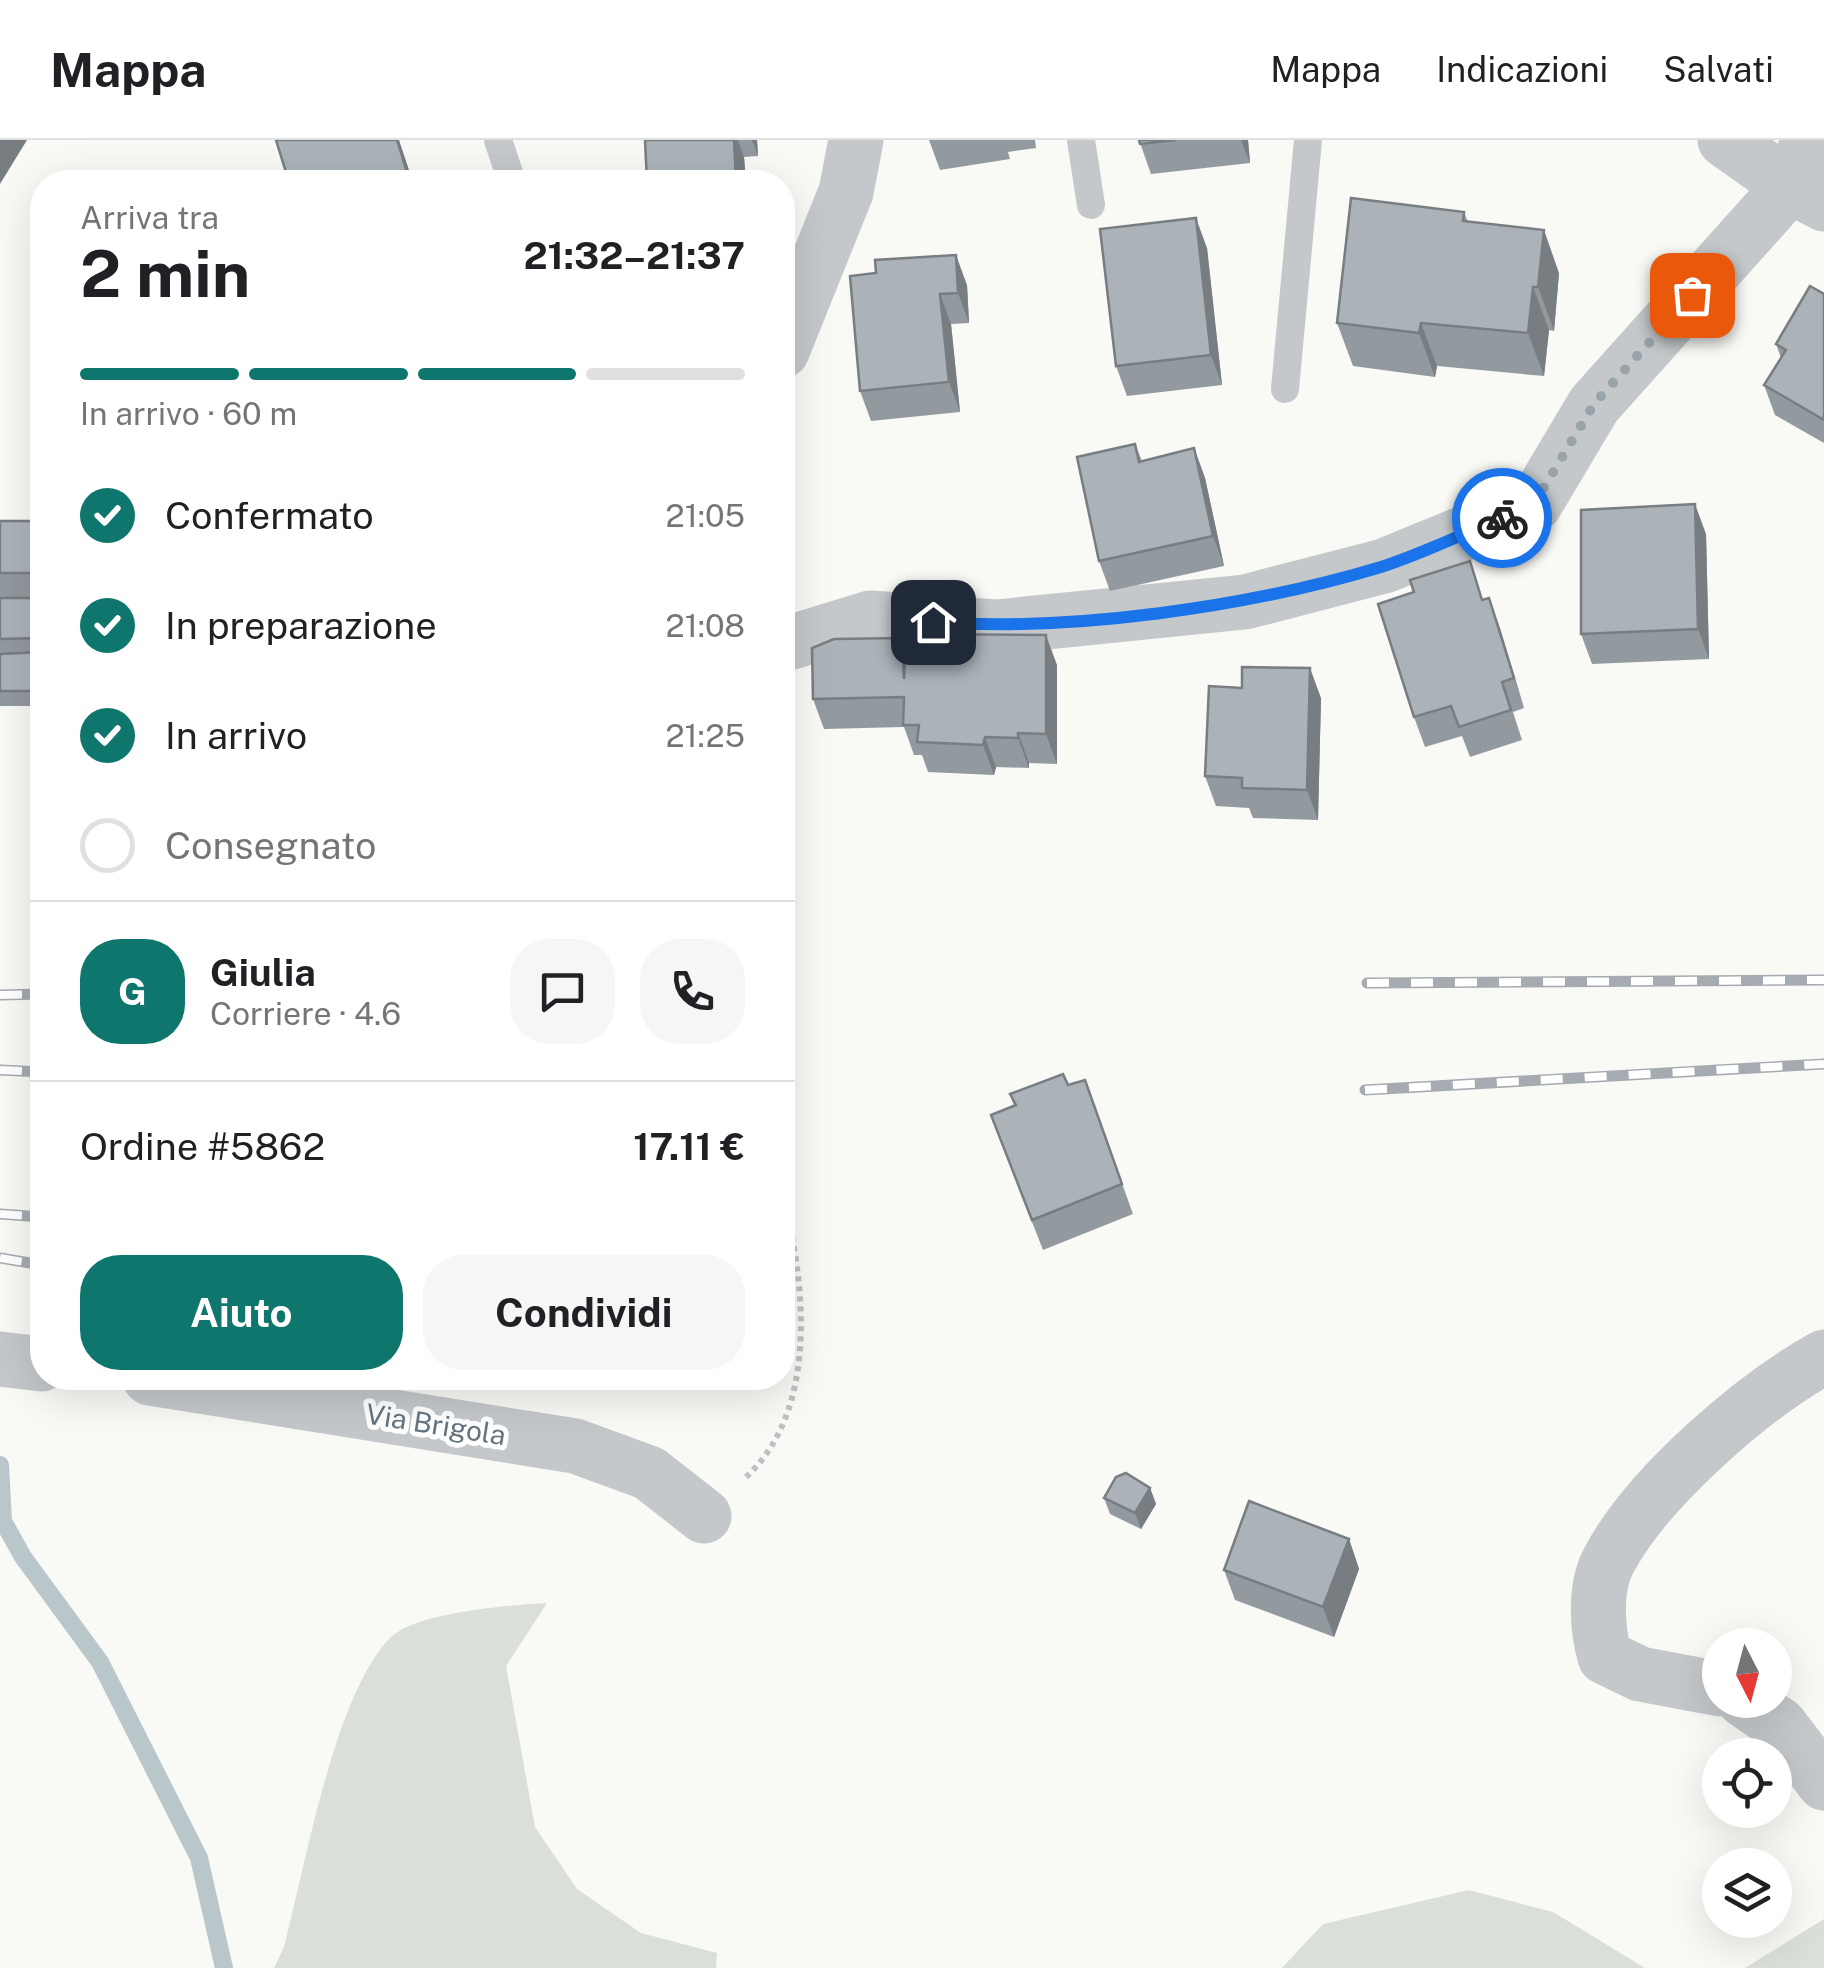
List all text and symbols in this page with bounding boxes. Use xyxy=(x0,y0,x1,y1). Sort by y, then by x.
text: Mappa xyxy=(50,41,206,98)
text: Mappa xyxy=(1270,49,1381,90)
text: Indicazioni xyxy=(1436,49,1608,90)
text: Salvati xyxy=(1663,49,1774,90)
text: Arriva tra xyxy=(80,199,219,236)
text: 21:32–21:37 xyxy=(523,233,745,278)
text: 2 min xyxy=(80,235,250,312)
pin xyxy=(1650,253,1735,338)
icon: bag xyxy=(1665,268,1720,323)
text: In arrivo · 60 m xyxy=(80,395,297,432)
courier xyxy=(1452,468,1552,568)
icon: check xyxy=(80,488,135,543)
icon: bike xyxy=(1475,491,1530,546)
text: Confermato xyxy=(165,493,374,538)
text: 21:05 xyxy=(666,497,745,534)
pin xyxy=(891,580,976,665)
icon: home xyxy=(906,595,961,650)
icon: check xyxy=(80,598,135,653)
text: In preparazione xyxy=(165,603,437,648)
text: 21:08 xyxy=(666,607,745,644)
icon: check xyxy=(80,708,135,763)
text: In arrivo xyxy=(165,713,307,758)
text: 21:25 xyxy=(665,717,745,754)
text: Consegnato xyxy=(165,823,376,868)
button: chat xyxy=(510,939,615,1044)
button: phone xyxy=(640,939,745,1044)
text: Giulia xyxy=(210,950,316,995)
text: G xyxy=(118,969,147,1014)
text: Corriere · 4.6 xyxy=(210,995,401,1032)
text: Ordine #5862 xyxy=(80,1124,325,1169)
text: 17.11 € xyxy=(633,1124,745,1169)
button: Aiuto xyxy=(80,1255,403,1370)
button: Condividi xyxy=(423,1255,745,1370)
street label: Via Brigola xyxy=(364,1397,508,1451)
north arrow xyxy=(1702,1628,1792,1718)
map controls xyxy=(1702,1628,1792,1938)
button: locate xyxy=(1702,1738,1792,1828)
button: layers xyxy=(1702,1848,1792,1938)

